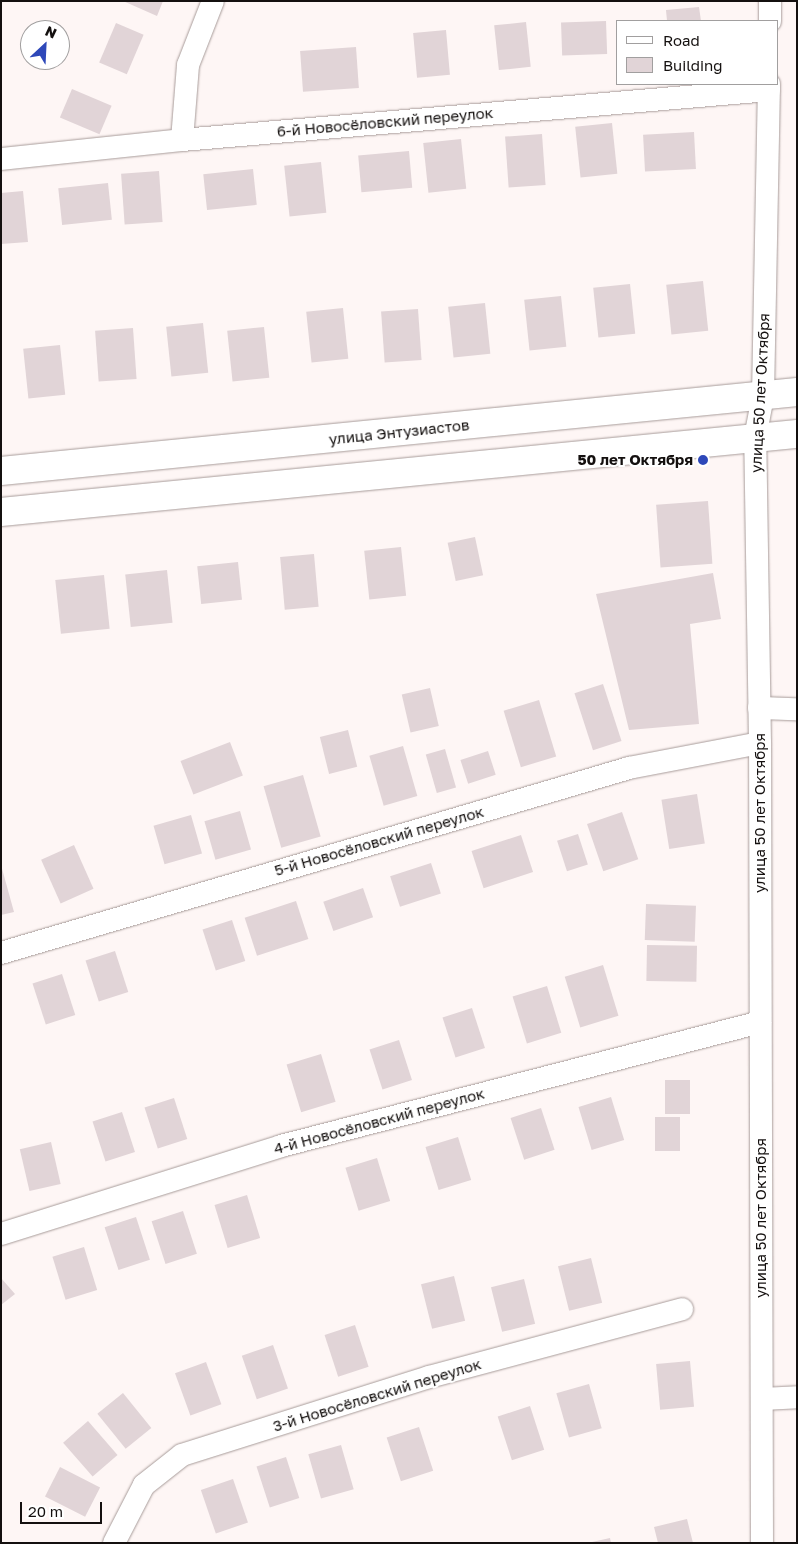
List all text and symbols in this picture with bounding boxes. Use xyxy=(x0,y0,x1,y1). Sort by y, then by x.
north arrow xyxy=(20,20,70,70)
legend xyxy=(616,20,778,85)
text: N xyxy=(43,22,60,42)
text: Road xyxy=(663,31,700,49)
text: Building xyxy=(663,56,723,74)
street label: 6-й Новосёловский переулок xyxy=(276,104,494,140)
street label: улица 50 лет Октября xyxy=(747,313,773,473)
street label: улица Энтузиастов xyxy=(328,416,470,448)
place label: 50 лет Октября xyxy=(577,451,693,469)
marker: 50 лет Октября xyxy=(697,454,709,466)
street label: улица 50 лет Октября xyxy=(751,733,769,893)
street label: 5-й Новосёловский переулок xyxy=(272,802,486,880)
street label: 4-й Новосёловский переулок xyxy=(272,1084,486,1158)
street label: улица 50 лет Октября xyxy=(752,1138,770,1298)
street label: 3-й Новосёловский переулок xyxy=(271,1355,483,1435)
scale bar xyxy=(22,1492,105,1524)
text: 20 m xyxy=(28,1502,63,1520)

